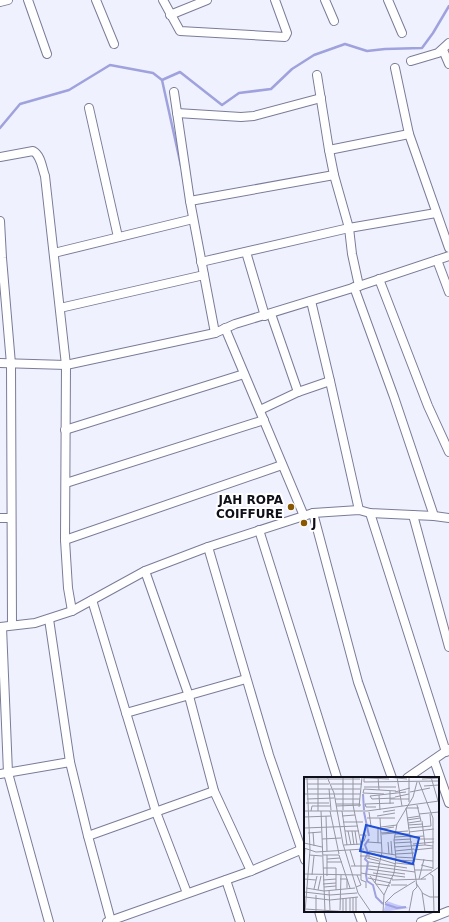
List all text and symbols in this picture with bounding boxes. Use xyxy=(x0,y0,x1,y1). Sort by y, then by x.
place label: JAH ROPA COIFFURE xyxy=(216,493,284,521)
marker: JAH ROPA COIFFURE xyxy=(286,502,296,512)
place label: J xyxy=(311,516,316,530)
marker: J xyxy=(299,518,309,528)
inset map xyxy=(304,777,439,912)

